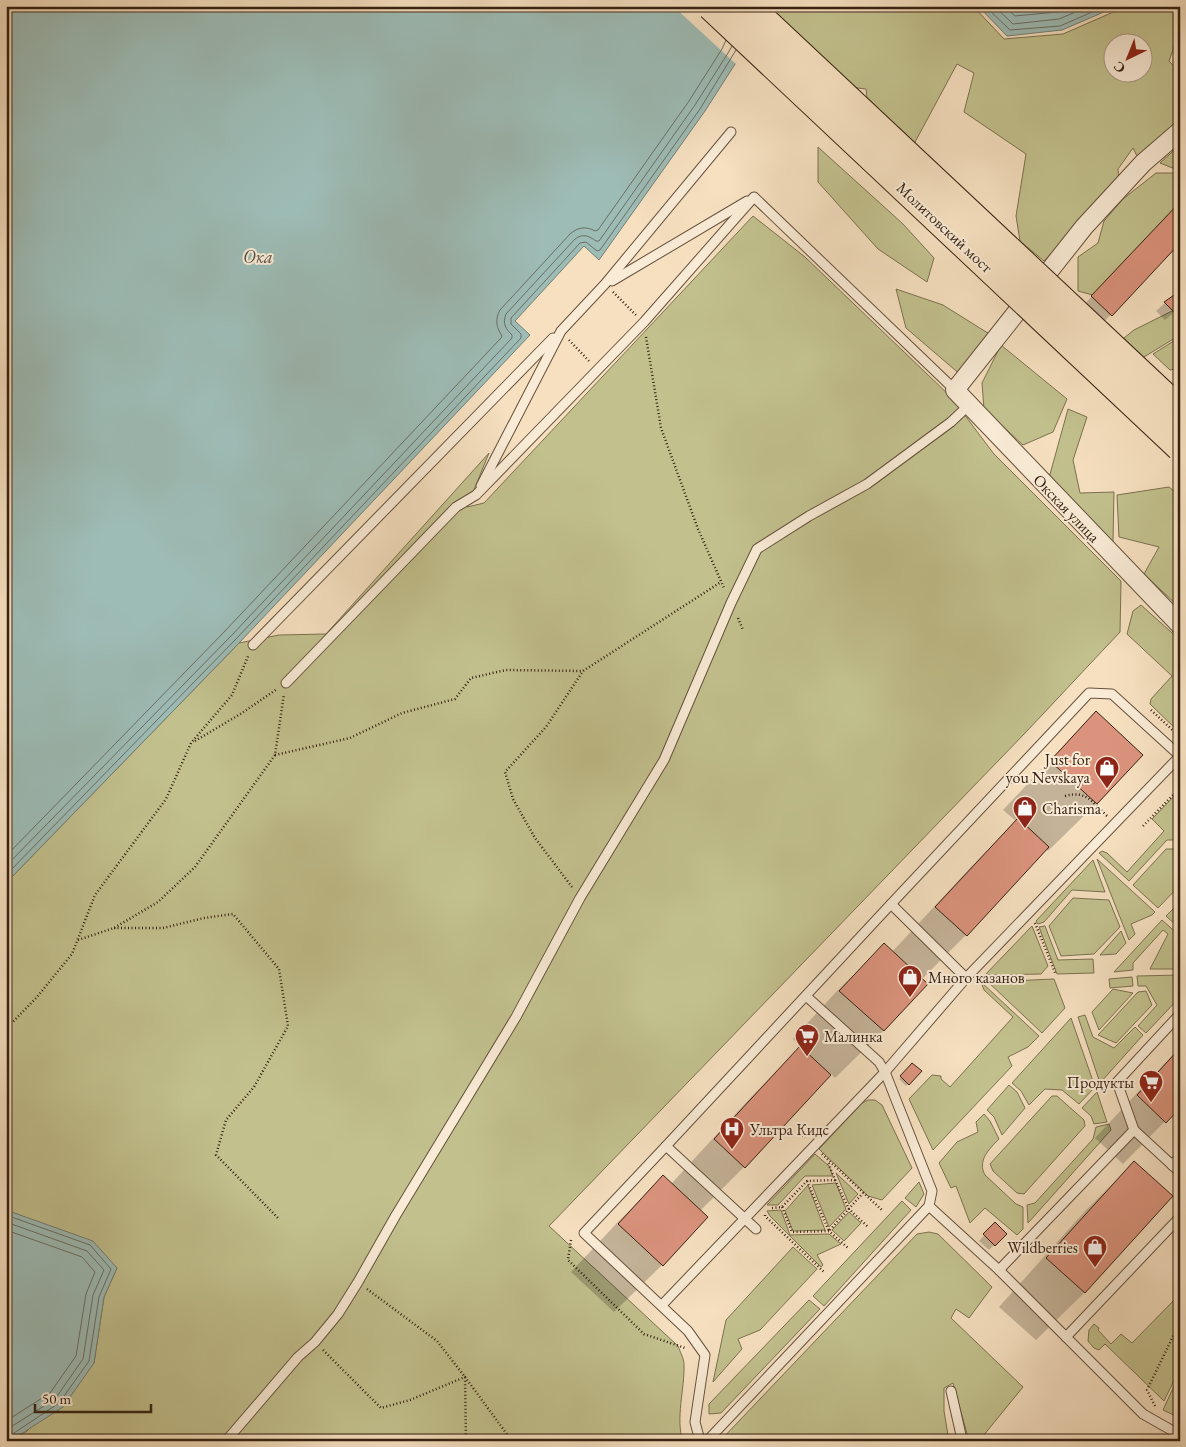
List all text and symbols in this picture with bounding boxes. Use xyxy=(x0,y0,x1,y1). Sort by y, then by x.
north arrow xyxy=(1104,32,1154,82)
text: С xyxy=(1109,57,1129,77)
street label: Молитовский мост xyxy=(892,177,997,278)
water label: Ока xyxy=(243,245,273,268)
street label: Окская улица xyxy=(1029,470,1105,547)
place label: Just for you Nevskaya xyxy=(1006,749,1091,788)
shop icon: Just for you Nevskaya xyxy=(1094,755,1120,789)
shop icon: Charisma xyxy=(1012,795,1038,829)
place label: Charisma xyxy=(1042,798,1102,819)
shop icon: Много казанов xyxy=(897,964,923,998)
place label: Много казанов xyxy=(928,967,1025,988)
supermarket icon: Малинка xyxy=(794,1023,820,1057)
place label: Малинка xyxy=(824,1026,883,1047)
supermarket icon: Продукты xyxy=(1138,1069,1164,1103)
place label: Продукты xyxy=(1067,1072,1134,1093)
hospital icon: Ультра Кидс xyxy=(719,1116,745,1150)
place label: Ультра Кидс xyxy=(749,1119,829,1140)
shop icon: Wildberries xyxy=(1082,1234,1108,1268)
place label: Wildberries xyxy=(1007,1237,1078,1258)
scale bar xyxy=(35,1382,151,1414)
text: 50 m xyxy=(42,1389,71,1408)

